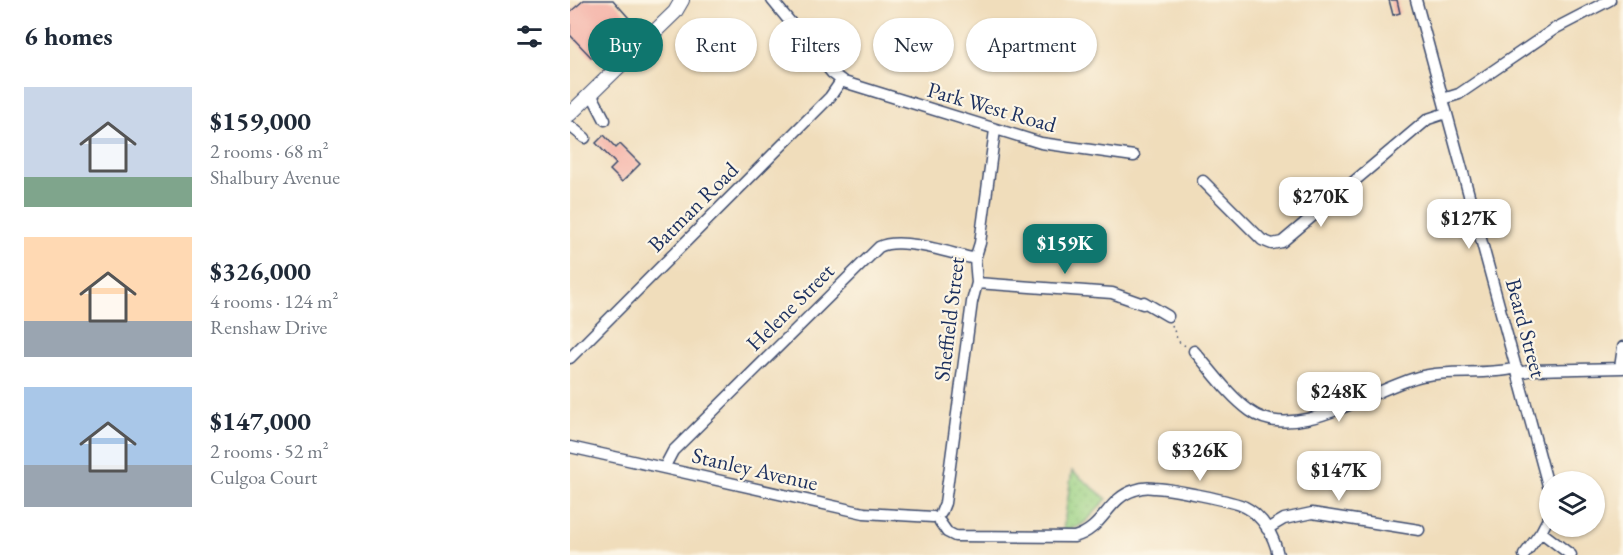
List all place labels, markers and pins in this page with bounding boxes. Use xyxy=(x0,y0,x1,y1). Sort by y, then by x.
pin: $270K xyxy=(1279,177,1363,228)
pin: $127K xyxy=(1427,199,1511,250)
pin: $159K xyxy=(1023,224,1107,275)
pin: $248K xyxy=(1297,372,1381,423)
pin: $326K xyxy=(1158,431,1242,482)
pin: $147K xyxy=(1297,451,1381,502)

